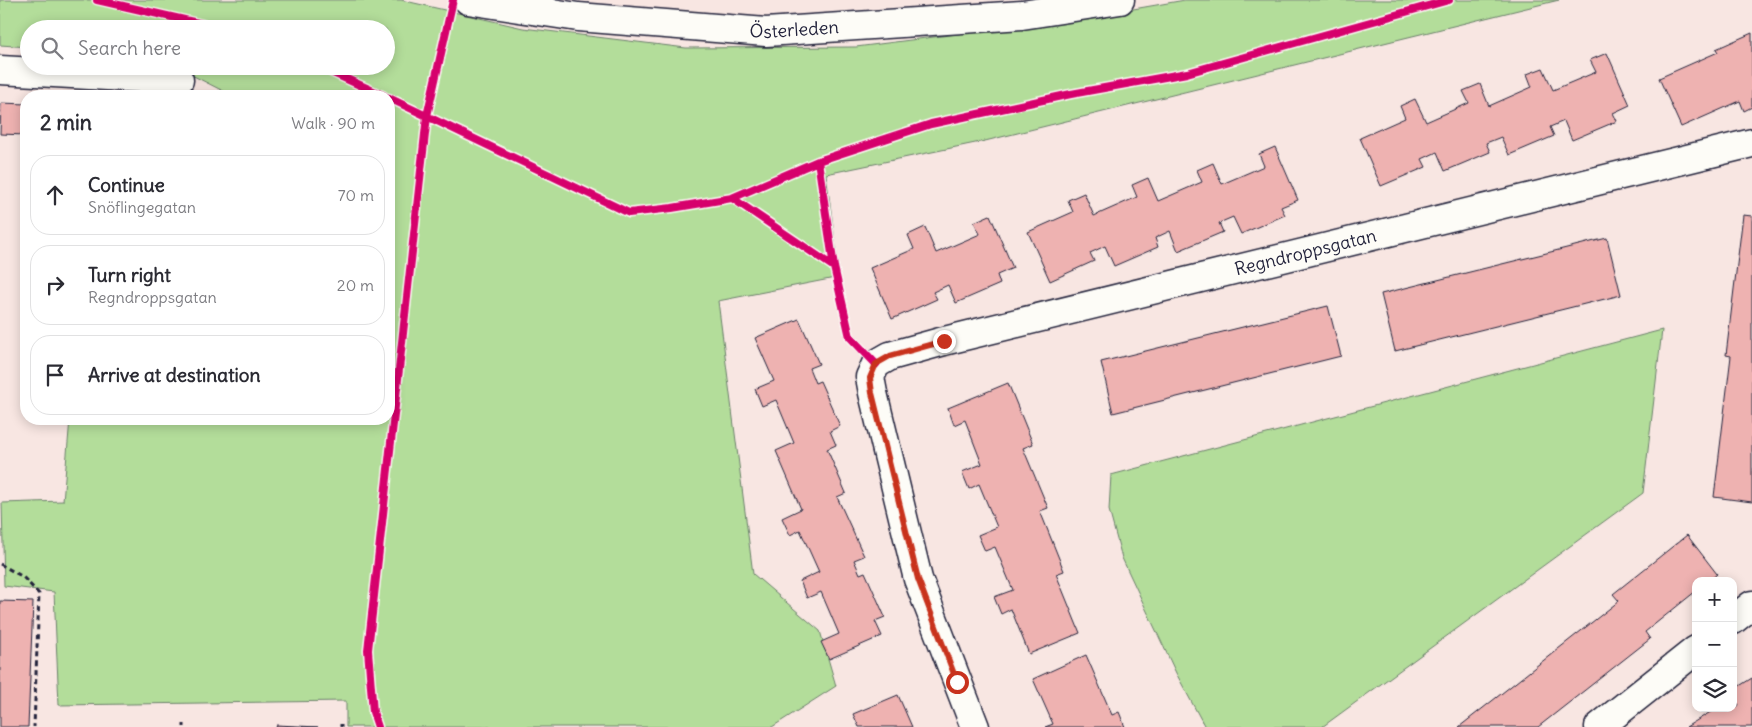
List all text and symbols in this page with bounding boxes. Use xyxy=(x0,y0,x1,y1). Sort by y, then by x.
street label: Österleden xyxy=(749,15,839,43)
search box xyxy=(20,20,395,75)
icon: search xyxy=(38,34,66,62)
text: Search here xyxy=(78,36,181,60)
text: 2 min xyxy=(40,109,92,136)
text: Walk · 90 m xyxy=(291,113,375,133)
text: Continue xyxy=(88,173,165,197)
icon: ahead xyxy=(41,181,69,209)
text: 70 m xyxy=(338,185,374,205)
text: Snöflingegatan xyxy=(88,197,196,217)
street label: Regndroppsgatan xyxy=(1232,223,1379,280)
text: Turn right xyxy=(88,263,171,287)
icon: right xyxy=(41,271,69,299)
text: 20 m xyxy=(337,275,374,295)
text: Regndroppsgatan xyxy=(88,287,217,307)
route end xyxy=(933,330,956,353)
icon: arrive xyxy=(41,361,69,389)
text: Arrive at destination xyxy=(88,363,261,387)
map controls xyxy=(1692,577,1737,712)
button: + xyxy=(1692,577,1737,622)
button: − xyxy=(1692,622,1737,667)
button: layers xyxy=(1692,667,1737,712)
route start xyxy=(946,671,969,694)

